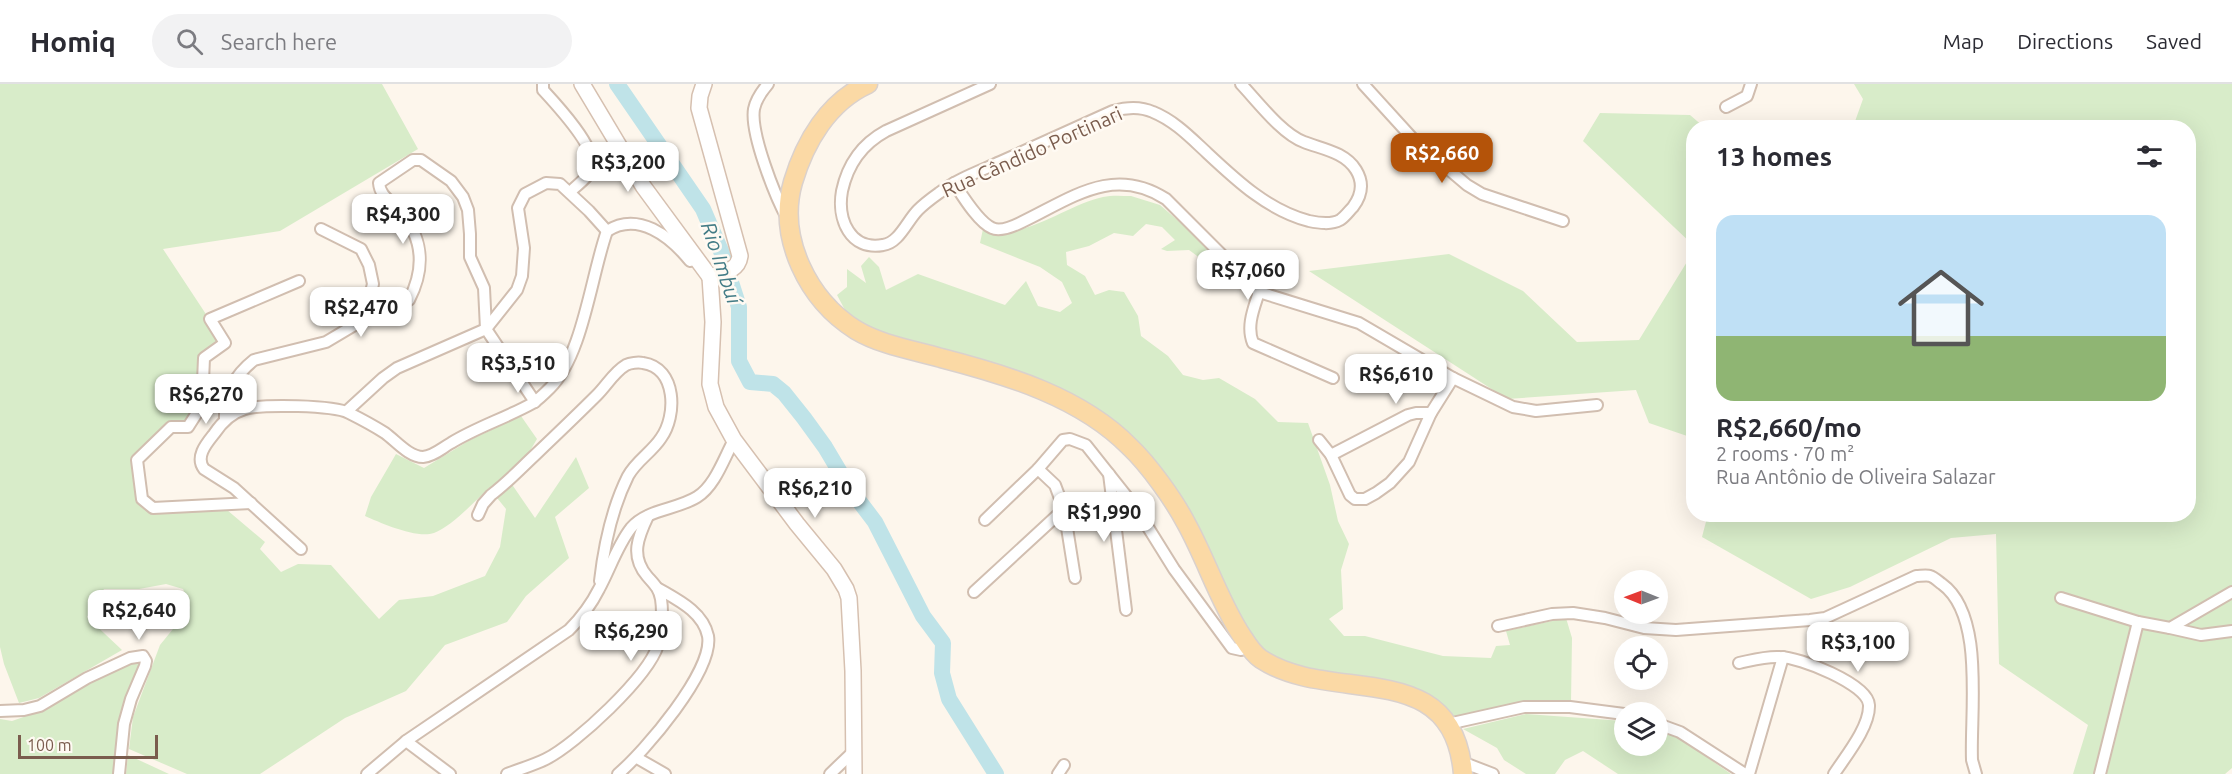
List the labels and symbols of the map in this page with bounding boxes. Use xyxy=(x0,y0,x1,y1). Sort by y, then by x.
street label: Rua Cândido Portinari xyxy=(938,101,1126,202)
pin: R$2,660 xyxy=(1387,133,1497,184)
pin: R$3,200 xyxy=(573,142,683,193)
pin: R$4,300 xyxy=(348,194,458,245)
water label: Rio Imbuí xyxy=(697,219,748,309)
pin: R$7,060 xyxy=(1193,250,1303,301)
pin: R$2,470 xyxy=(306,287,416,338)
pin: R$3,510 xyxy=(463,343,573,394)
pin: R$6,610 xyxy=(1341,354,1451,405)
pin: R$6,270 xyxy=(151,374,261,425)
pin: R$6,210 xyxy=(760,468,870,519)
pin: R$1,990 xyxy=(1049,492,1159,543)
north arrow xyxy=(1614,570,1668,624)
pin: R$2,640 xyxy=(84,590,194,641)
pin: R$6,290 xyxy=(576,611,686,662)
pin: R$3,100 xyxy=(1803,622,1913,673)
scale bar xyxy=(18,732,158,760)

